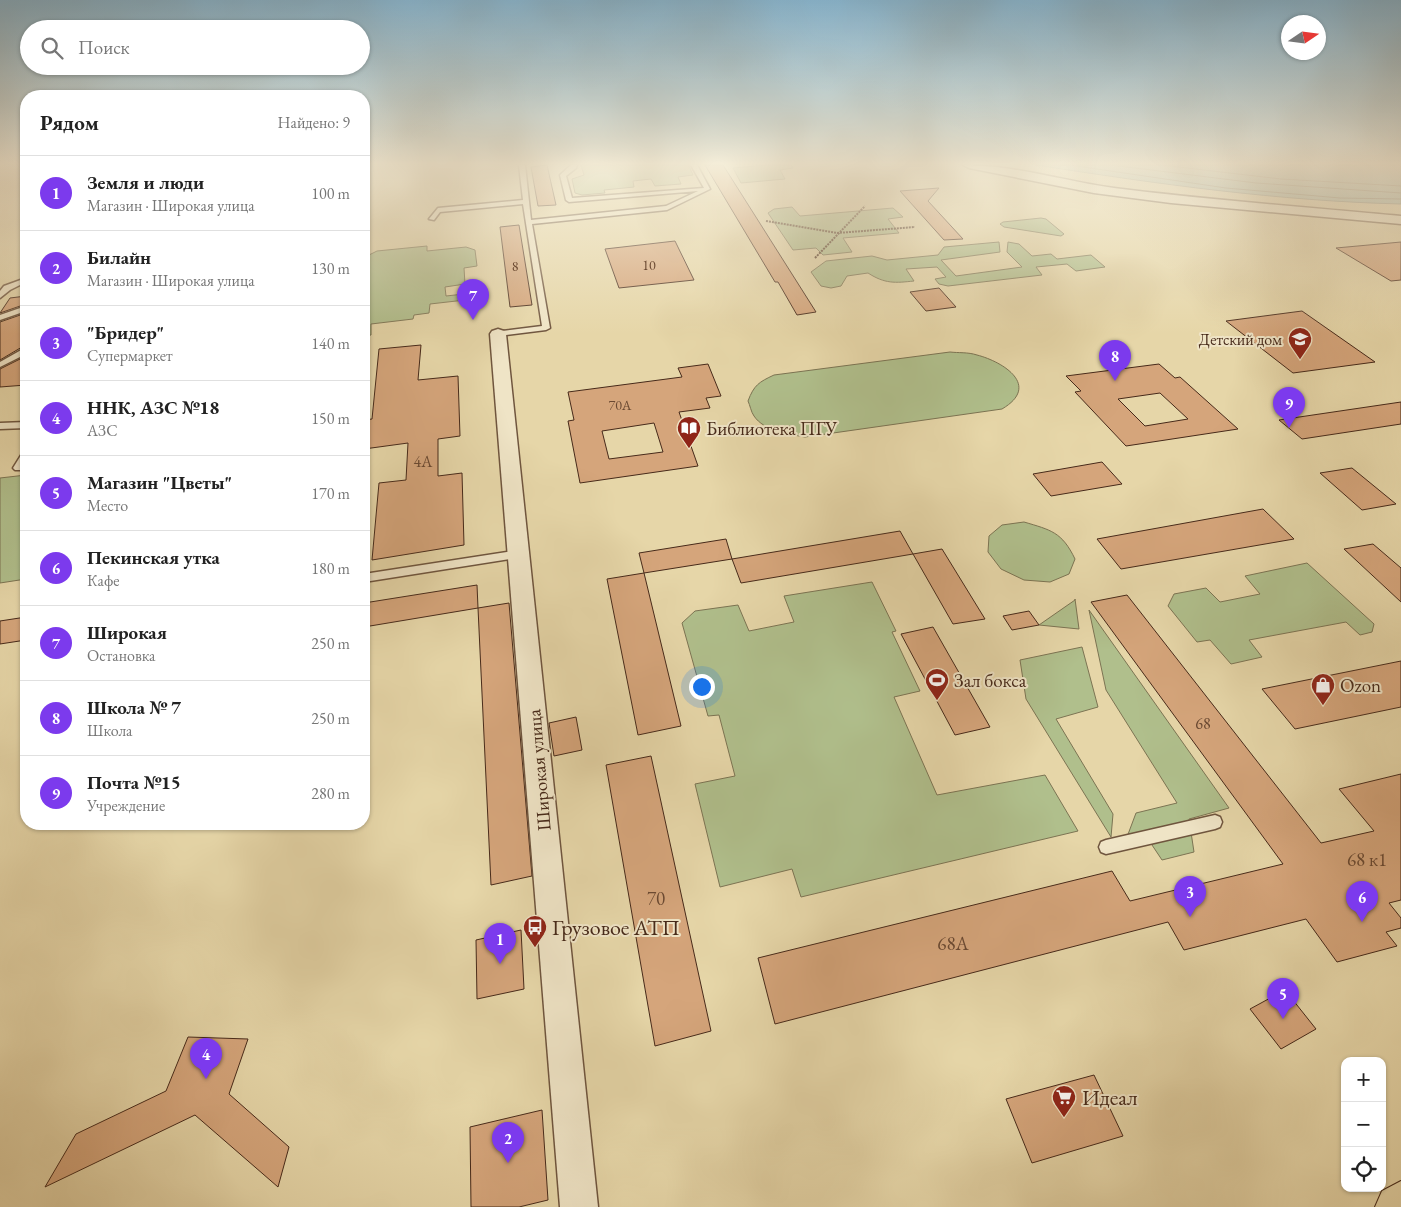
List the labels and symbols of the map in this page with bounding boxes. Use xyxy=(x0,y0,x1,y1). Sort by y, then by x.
north arrow xyxy=(1281,15,1326,60)
house number: 10 xyxy=(642,256,656,274)
house number: 8 xyxy=(512,257,519,275)
pin: 7 xyxy=(457,279,489,320)
school or university icon: Детский дом xyxy=(1287,326,1313,360)
place label: Детский дом xyxy=(1199,329,1282,350)
pin: 8 xyxy=(1099,340,1131,381)
pin: 9 xyxy=(1273,387,1305,428)
house number: 70А xyxy=(608,396,632,414)
library icon: Библиотека ПГУ xyxy=(676,415,702,449)
place label: Библиотека ПГУ xyxy=(706,416,838,441)
house number: 4А xyxy=(414,451,433,472)
sports icon: Зал бокса xyxy=(924,667,950,701)
place label: Зал бокса xyxy=(954,668,1027,693)
shop icon: Ozon xyxy=(1310,672,1336,706)
place label: Ozon xyxy=(1340,673,1381,698)
your location xyxy=(689,674,715,700)
street label: Широкая улица xyxy=(521,708,557,832)
house number: 68 xyxy=(1195,713,1211,734)
house number: 68 к1 xyxy=(1347,847,1387,872)
pin: 3 xyxy=(1174,876,1206,917)
pin: 6 xyxy=(1346,881,1378,922)
house number: 70 xyxy=(647,886,665,911)
place label: Грузовое АТП xyxy=(552,913,680,942)
bus stop icon: Грузовое АТП xyxy=(522,914,548,948)
pin: 1 xyxy=(484,923,516,964)
house number: 68А xyxy=(937,931,970,956)
pin: 5 xyxy=(1267,978,1299,1019)
pin: 4 xyxy=(190,1038,222,1079)
place label: Идеал xyxy=(1082,1083,1138,1112)
supermarket icon: Идеал xyxy=(1051,1084,1077,1118)
pin: 2 xyxy=(492,1122,524,1163)

